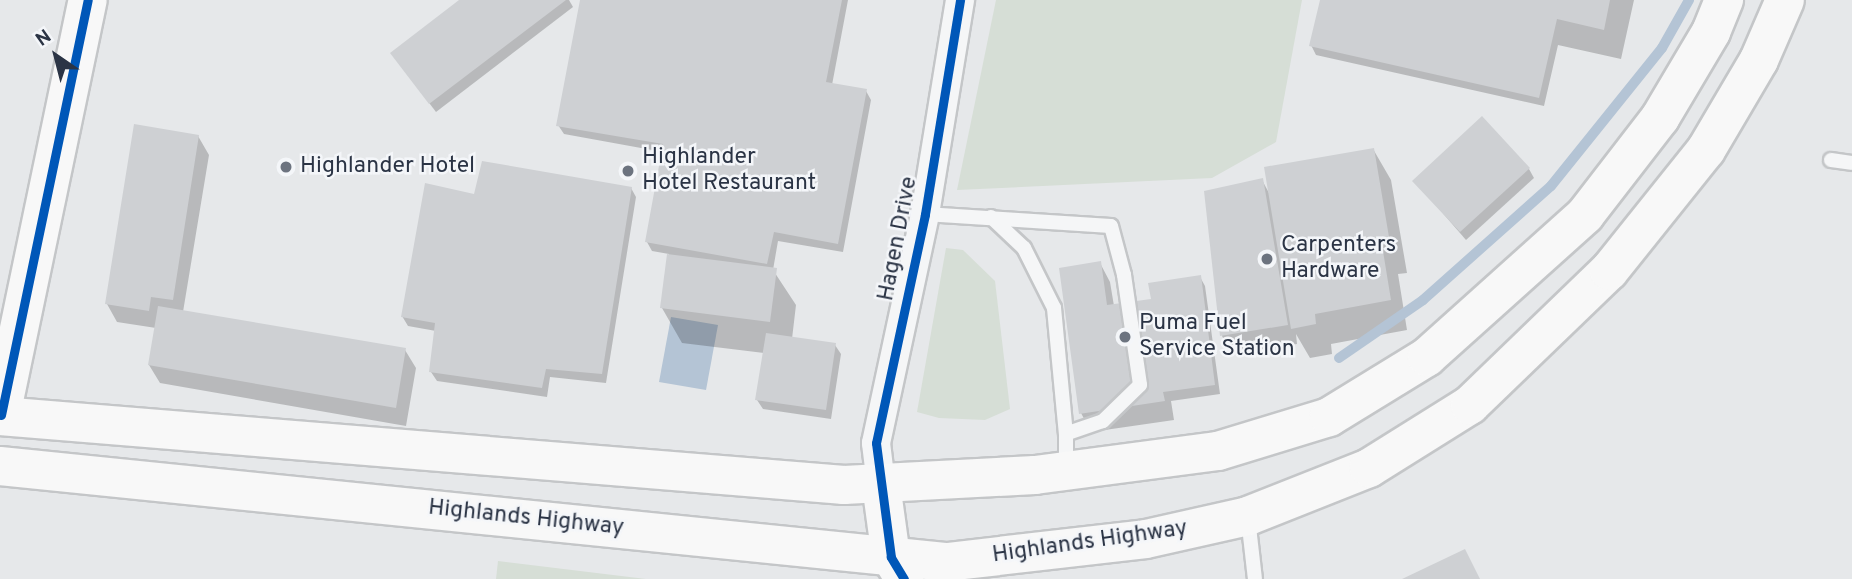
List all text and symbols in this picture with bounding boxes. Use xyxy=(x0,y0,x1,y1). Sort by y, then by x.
north arrow xyxy=(21,21,91,91)
text: N xyxy=(31,25,56,53)
place label: Highlander Hotel Restaurant xyxy=(642,144,816,198)
place label: Highlander Hotel xyxy=(300,153,475,181)
marker: Highlander Hotel xyxy=(278,159,294,175)
marker: Highlander Hotel Restaurant xyxy=(620,163,636,179)
street label: Hagen Drive xyxy=(873,174,925,304)
place label: Carpenters Hardware xyxy=(1281,232,1396,286)
marker: Carpenters Hardware xyxy=(1259,251,1275,267)
place label: Puma Fuel Service Station xyxy=(1139,310,1295,364)
marker: Puma Fuel Service Station xyxy=(1117,329,1133,345)
street label: Highlands Highway xyxy=(427,495,625,543)
street label: Highlands Highway xyxy=(991,516,1189,570)

